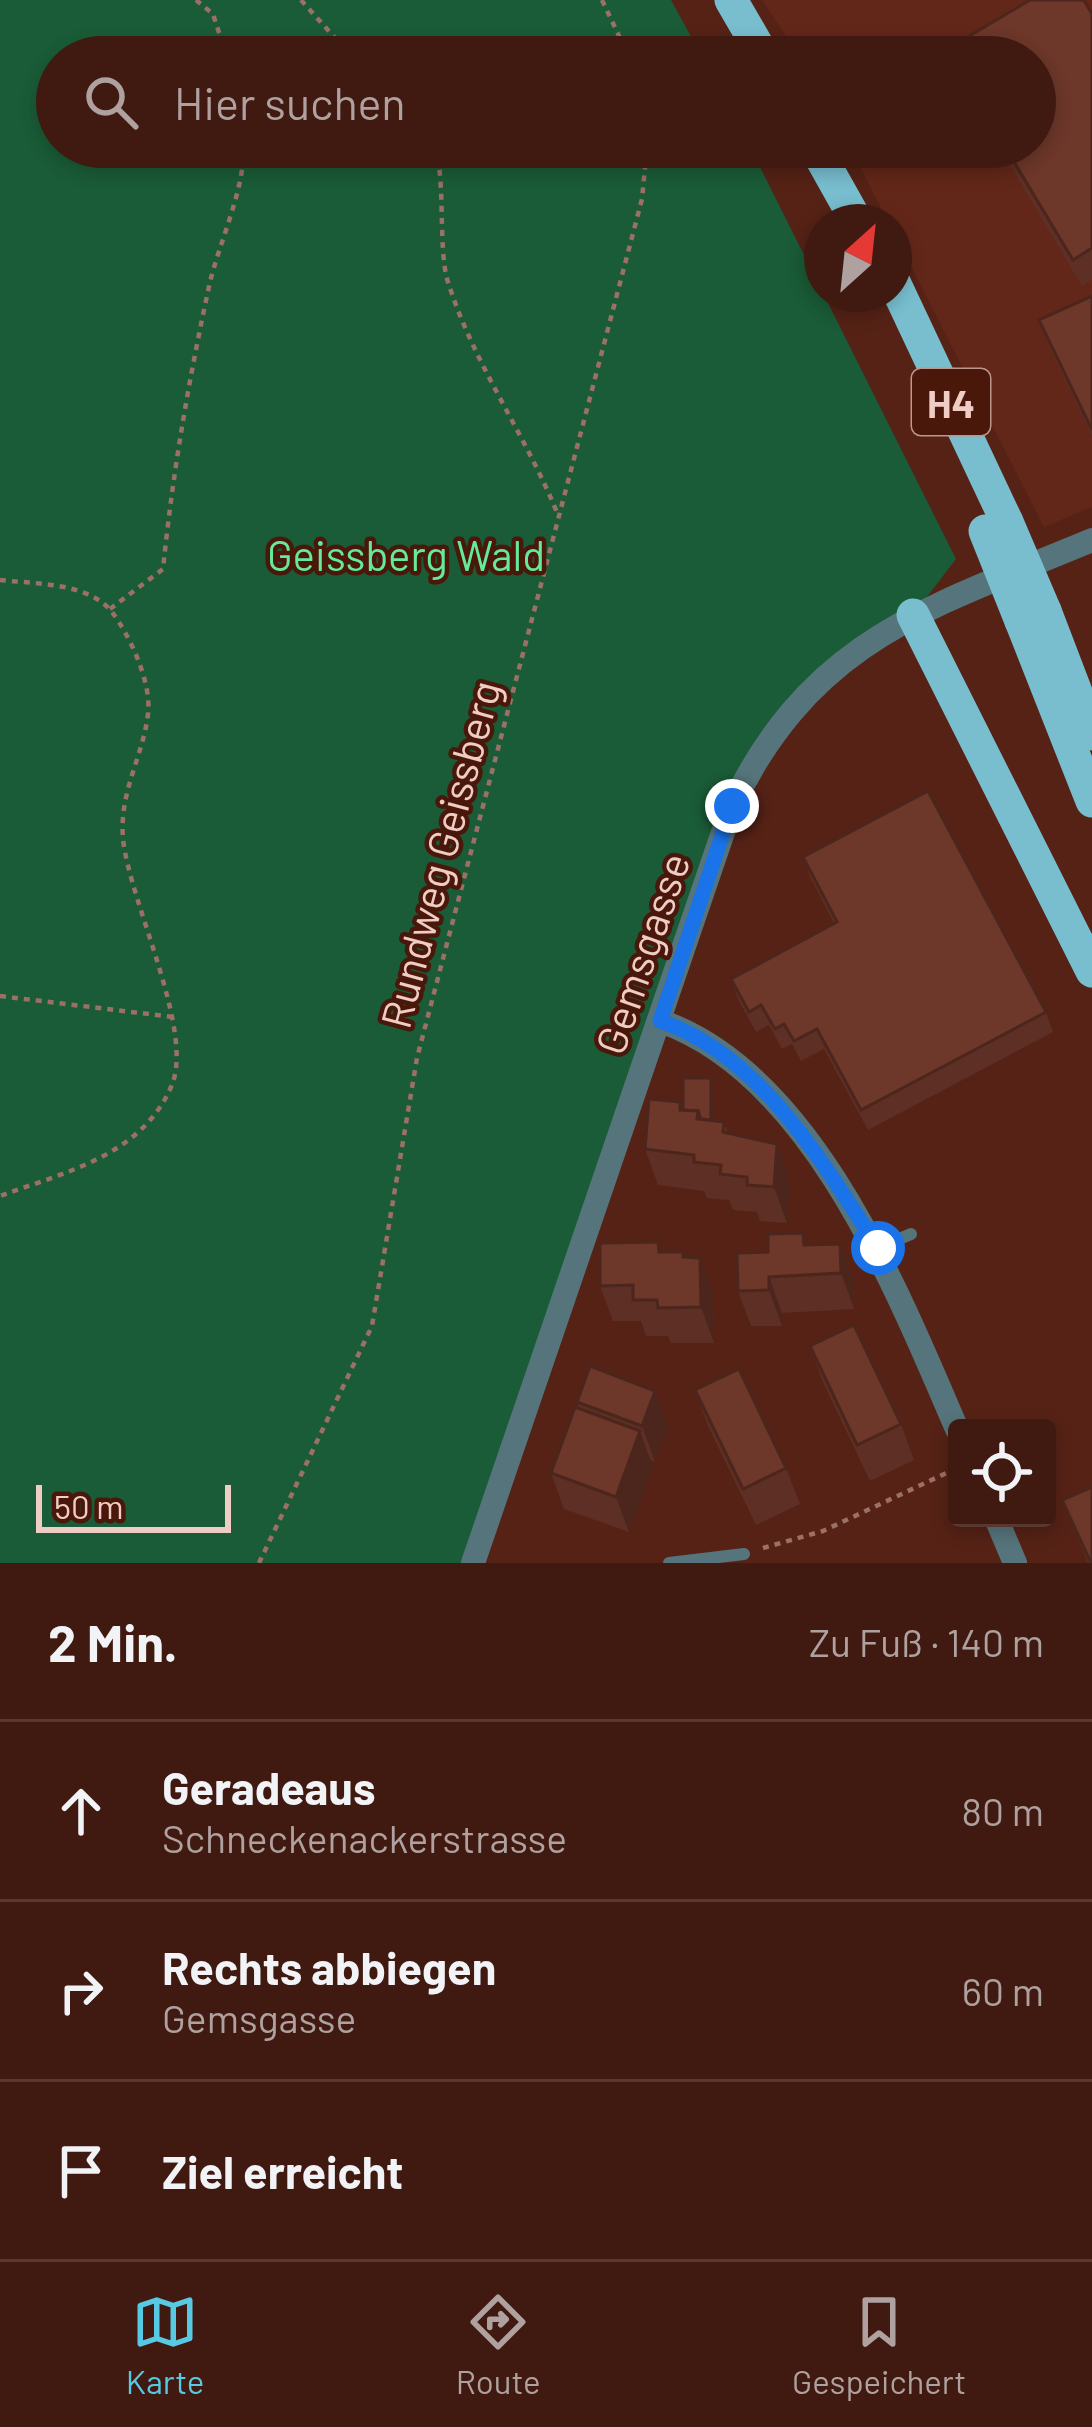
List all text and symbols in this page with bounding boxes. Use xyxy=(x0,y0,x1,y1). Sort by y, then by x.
search box xyxy=(36,36,1056,168)
icon: search xyxy=(78,69,144,135)
text: Hier suchen xyxy=(174,75,406,129)
north arrow xyxy=(804,204,912,312)
road number: H4 xyxy=(912,369,990,435)
park label: Geissberg Wald xyxy=(267,529,545,580)
street label: Rundweg Geissberg xyxy=(369,675,510,1033)
route end xyxy=(705,779,759,833)
street label: Gemsgasse xyxy=(583,846,700,1060)
route start xyxy=(851,1221,905,1275)
map controls xyxy=(948,1419,1056,1527)
button: locate xyxy=(948,1419,1056,1527)
scale bar xyxy=(36,1479,231,1532)
text: 50 m xyxy=(54,1486,124,1526)
text: 2 Min. xyxy=(48,1611,178,1672)
text: Zu Fuß · 140 m xyxy=(809,1618,1044,1665)
text: Geradeaus xyxy=(162,1760,375,1814)
icon: ahead xyxy=(48,1778,114,1844)
text: 80 m xyxy=(962,1787,1044,1834)
text: Schneckenackerstrasse xyxy=(162,1814,567,1861)
text: Rechts abbiegen xyxy=(162,1940,496,1994)
icon: right xyxy=(48,1958,114,2024)
text: 60 m xyxy=(962,1967,1044,2014)
text: Gemsgasse xyxy=(162,1994,356,2041)
icon: arrive xyxy=(48,2138,114,2204)
text: Ziel erreicht xyxy=(162,2144,403,2198)
tab: Karte xyxy=(126,2289,204,2401)
tab: Route xyxy=(456,2289,541,2401)
tab: Gespeichert xyxy=(792,2289,966,2401)

